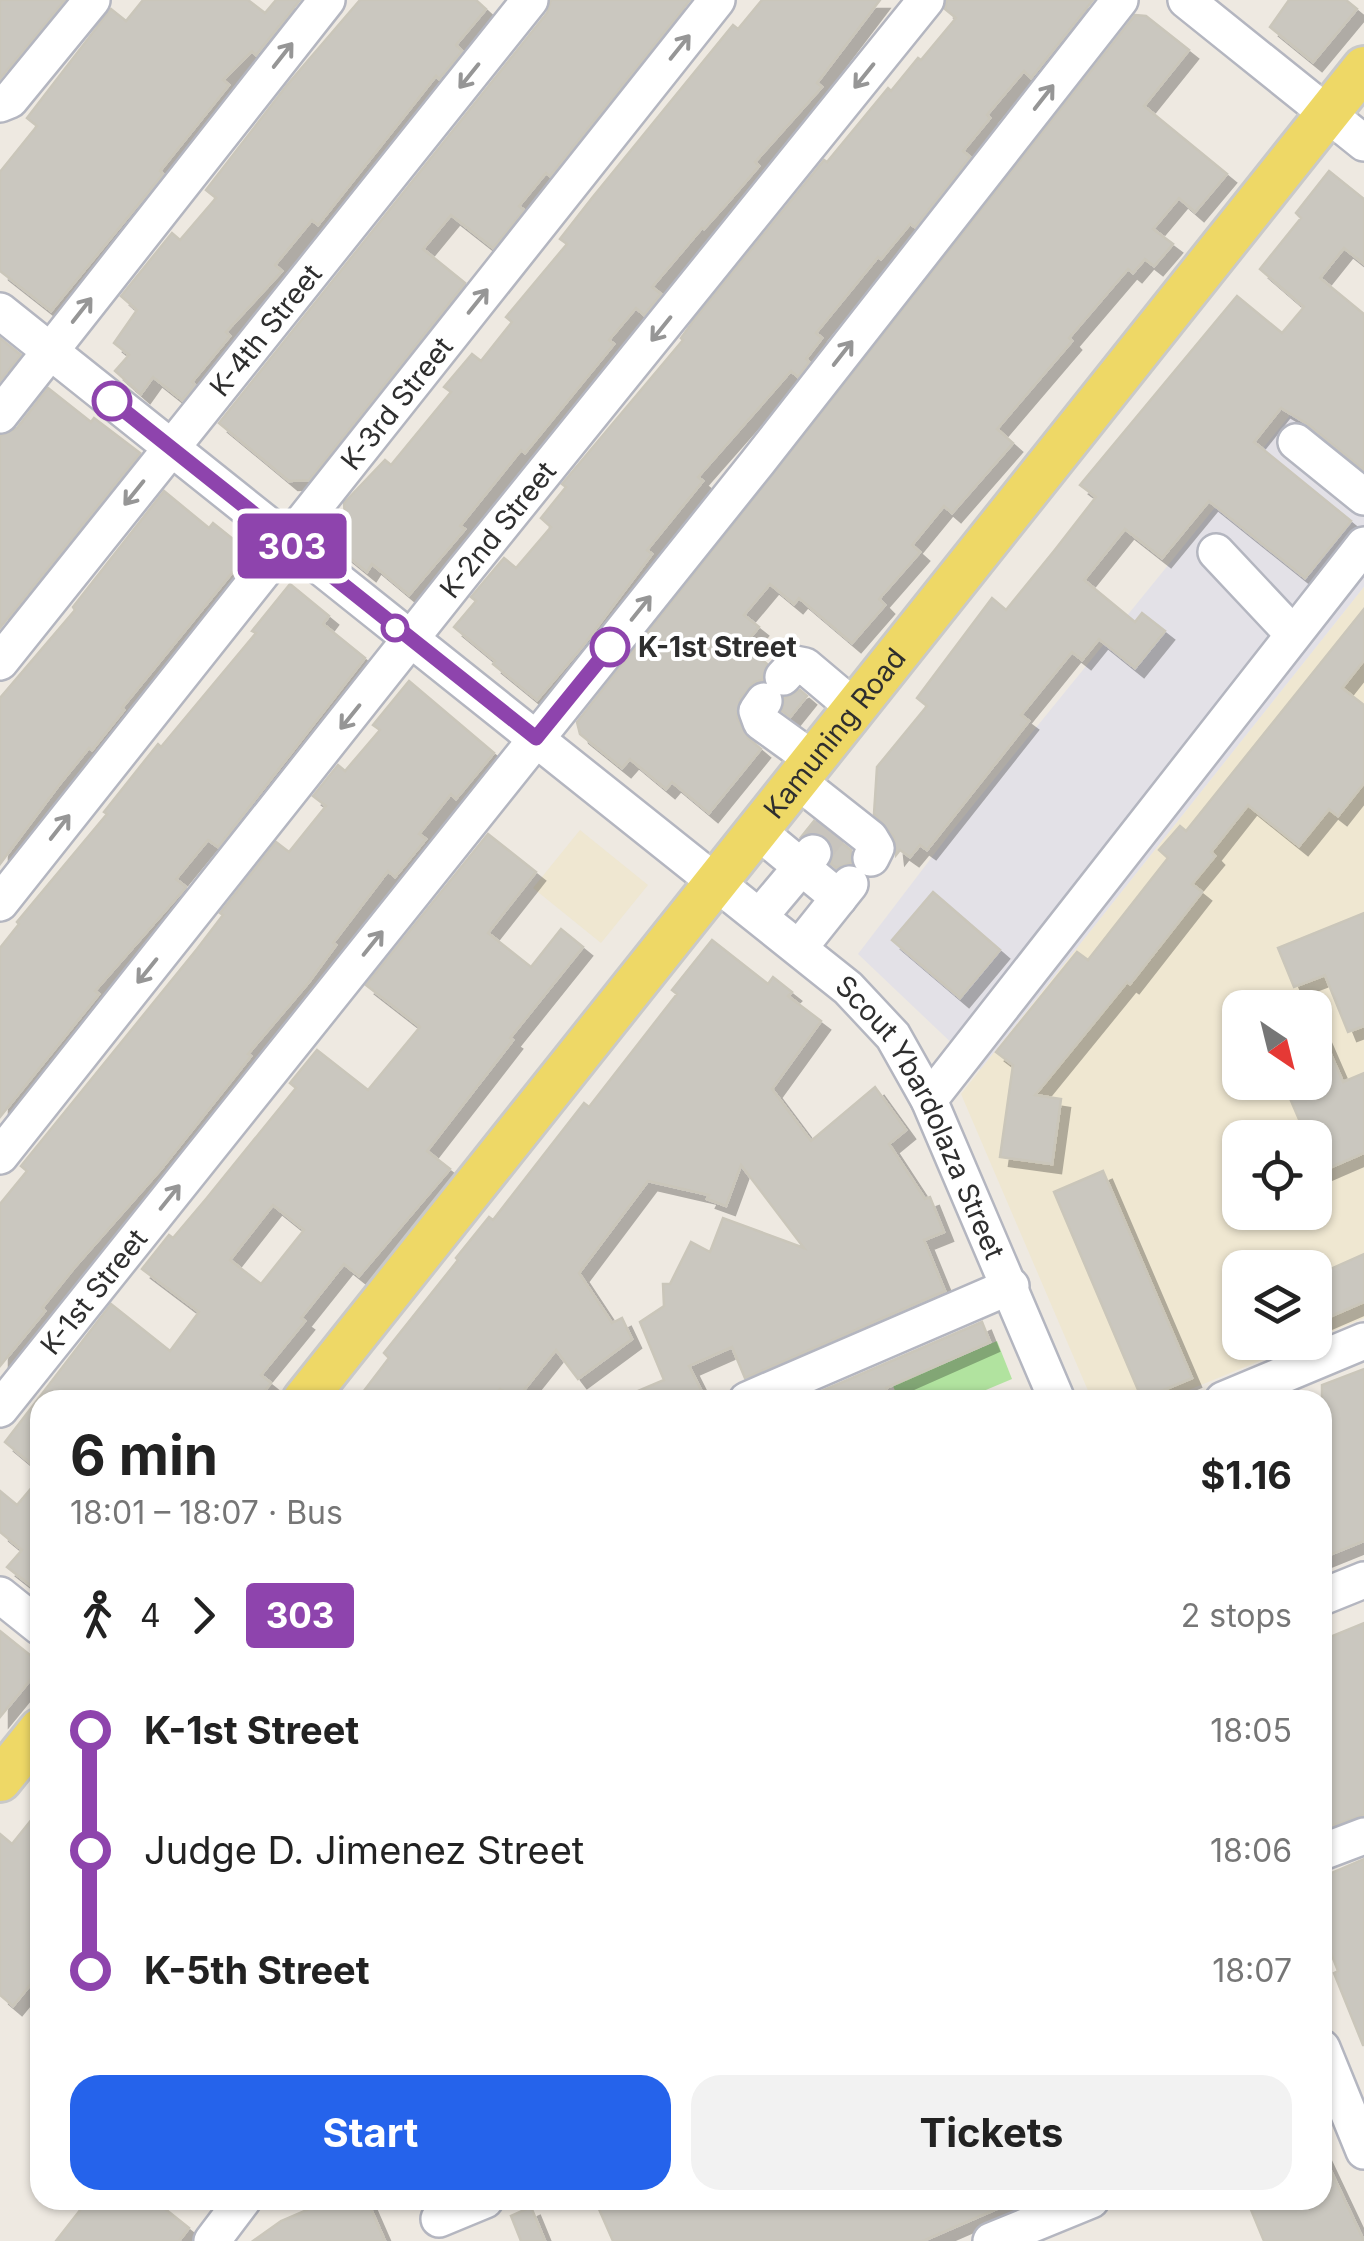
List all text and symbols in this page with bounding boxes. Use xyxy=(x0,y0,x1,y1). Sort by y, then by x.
one-way arrow xyxy=(669,34,691,60)
one-way arrow xyxy=(272,42,293,69)
one-way arrow xyxy=(459,62,480,89)
one-way arrow xyxy=(853,62,875,88)
one-way arrow xyxy=(1032,85,1054,111)
street label: K-4th Street xyxy=(203,257,329,403)
one-way arrow xyxy=(467,288,488,315)
one-way arrow xyxy=(71,298,93,324)
one-way arrow xyxy=(651,315,672,342)
street label: K-3rd Street xyxy=(334,330,460,477)
one-way arrow xyxy=(832,340,853,367)
unlabelled marker xyxy=(93,382,131,420)
street label: K-2nd Street xyxy=(433,455,563,605)
one-way arrow xyxy=(123,480,145,506)
line badge: 303 xyxy=(234,514,350,578)
text: 303 xyxy=(258,525,326,567)
one-way arrow xyxy=(630,595,652,621)
unlabelled marker xyxy=(382,615,408,641)
marker: K-1st Street xyxy=(591,628,629,666)
place label: K-1st Street xyxy=(638,630,797,664)
street label: Kamuning Road xyxy=(756,641,913,825)
one-way arrow xyxy=(339,703,361,729)
one-way arrow xyxy=(50,814,71,841)
one-way arrow xyxy=(362,930,384,956)
one-way arrow xyxy=(137,957,159,983)
street label: Scout Ybardolaza Street xyxy=(829,968,1012,1264)
north arrow xyxy=(1222,990,1332,1100)
map controls xyxy=(1222,990,1332,1360)
button: locate xyxy=(1222,1120,1332,1230)
one-way arrow xyxy=(159,1184,181,1210)
street label: K-1st Street xyxy=(33,1222,154,1361)
button: layers xyxy=(1222,1250,1332,1360)
text: 6 min xyxy=(70,1422,218,1488)
text: $1.16 xyxy=(1200,1452,1292,1498)
text: 18:01 – 18:07 · Bus xyxy=(70,1493,343,1532)
icon: walk xyxy=(70,1588,125,1643)
icon: forward xyxy=(176,1588,231,1643)
text: 303 xyxy=(266,1594,334,1636)
text: 4 xyxy=(140,1596,161,1635)
text: 2 stops xyxy=(1181,1596,1292,1635)
text: K-1st Street xyxy=(144,1707,359,1753)
text: 18:05 xyxy=(1210,1711,1292,1750)
text: Judge D. Jimenez Street xyxy=(144,1827,584,1873)
text: 18:06 xyxy=(1210,1831,1292,1870)
text: K-5th Street xyxy=(144,1947,370,1993)
text: 18:07 xyxy=(1212,1951,1292,1990)
button: Start xyxy=(70,2075,671,2190)
button: Tickets xyxy=(691,2075,1292,2190)

